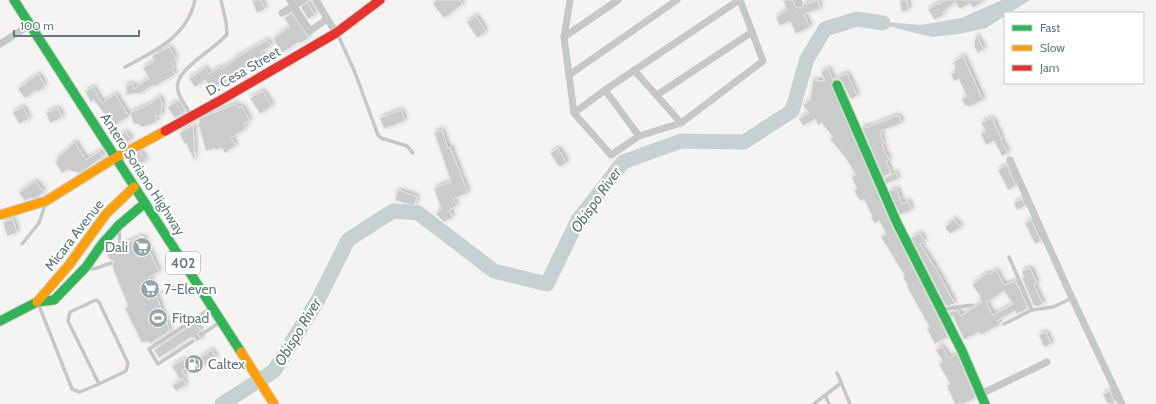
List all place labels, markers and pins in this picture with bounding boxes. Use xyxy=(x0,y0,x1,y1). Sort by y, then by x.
supermarket icon: Dali xyxy=(131,236,153,258)
place label: Dali xyxy=(105,238,128,256)
supermarket icon: 7-Eleven xyxy=(139,278,161,300)
place label: 7-Eleven xyxy=(164,280,217,298)
sports icon: Fitpad xyxy=(147,307,169,329)
place label: Fitpad xyxy=(172,309,209,327)
fuel station icon: Caltex xyxy=(183,353,205,375)
place label: Caltex xyxy=(208,355,245,373)

